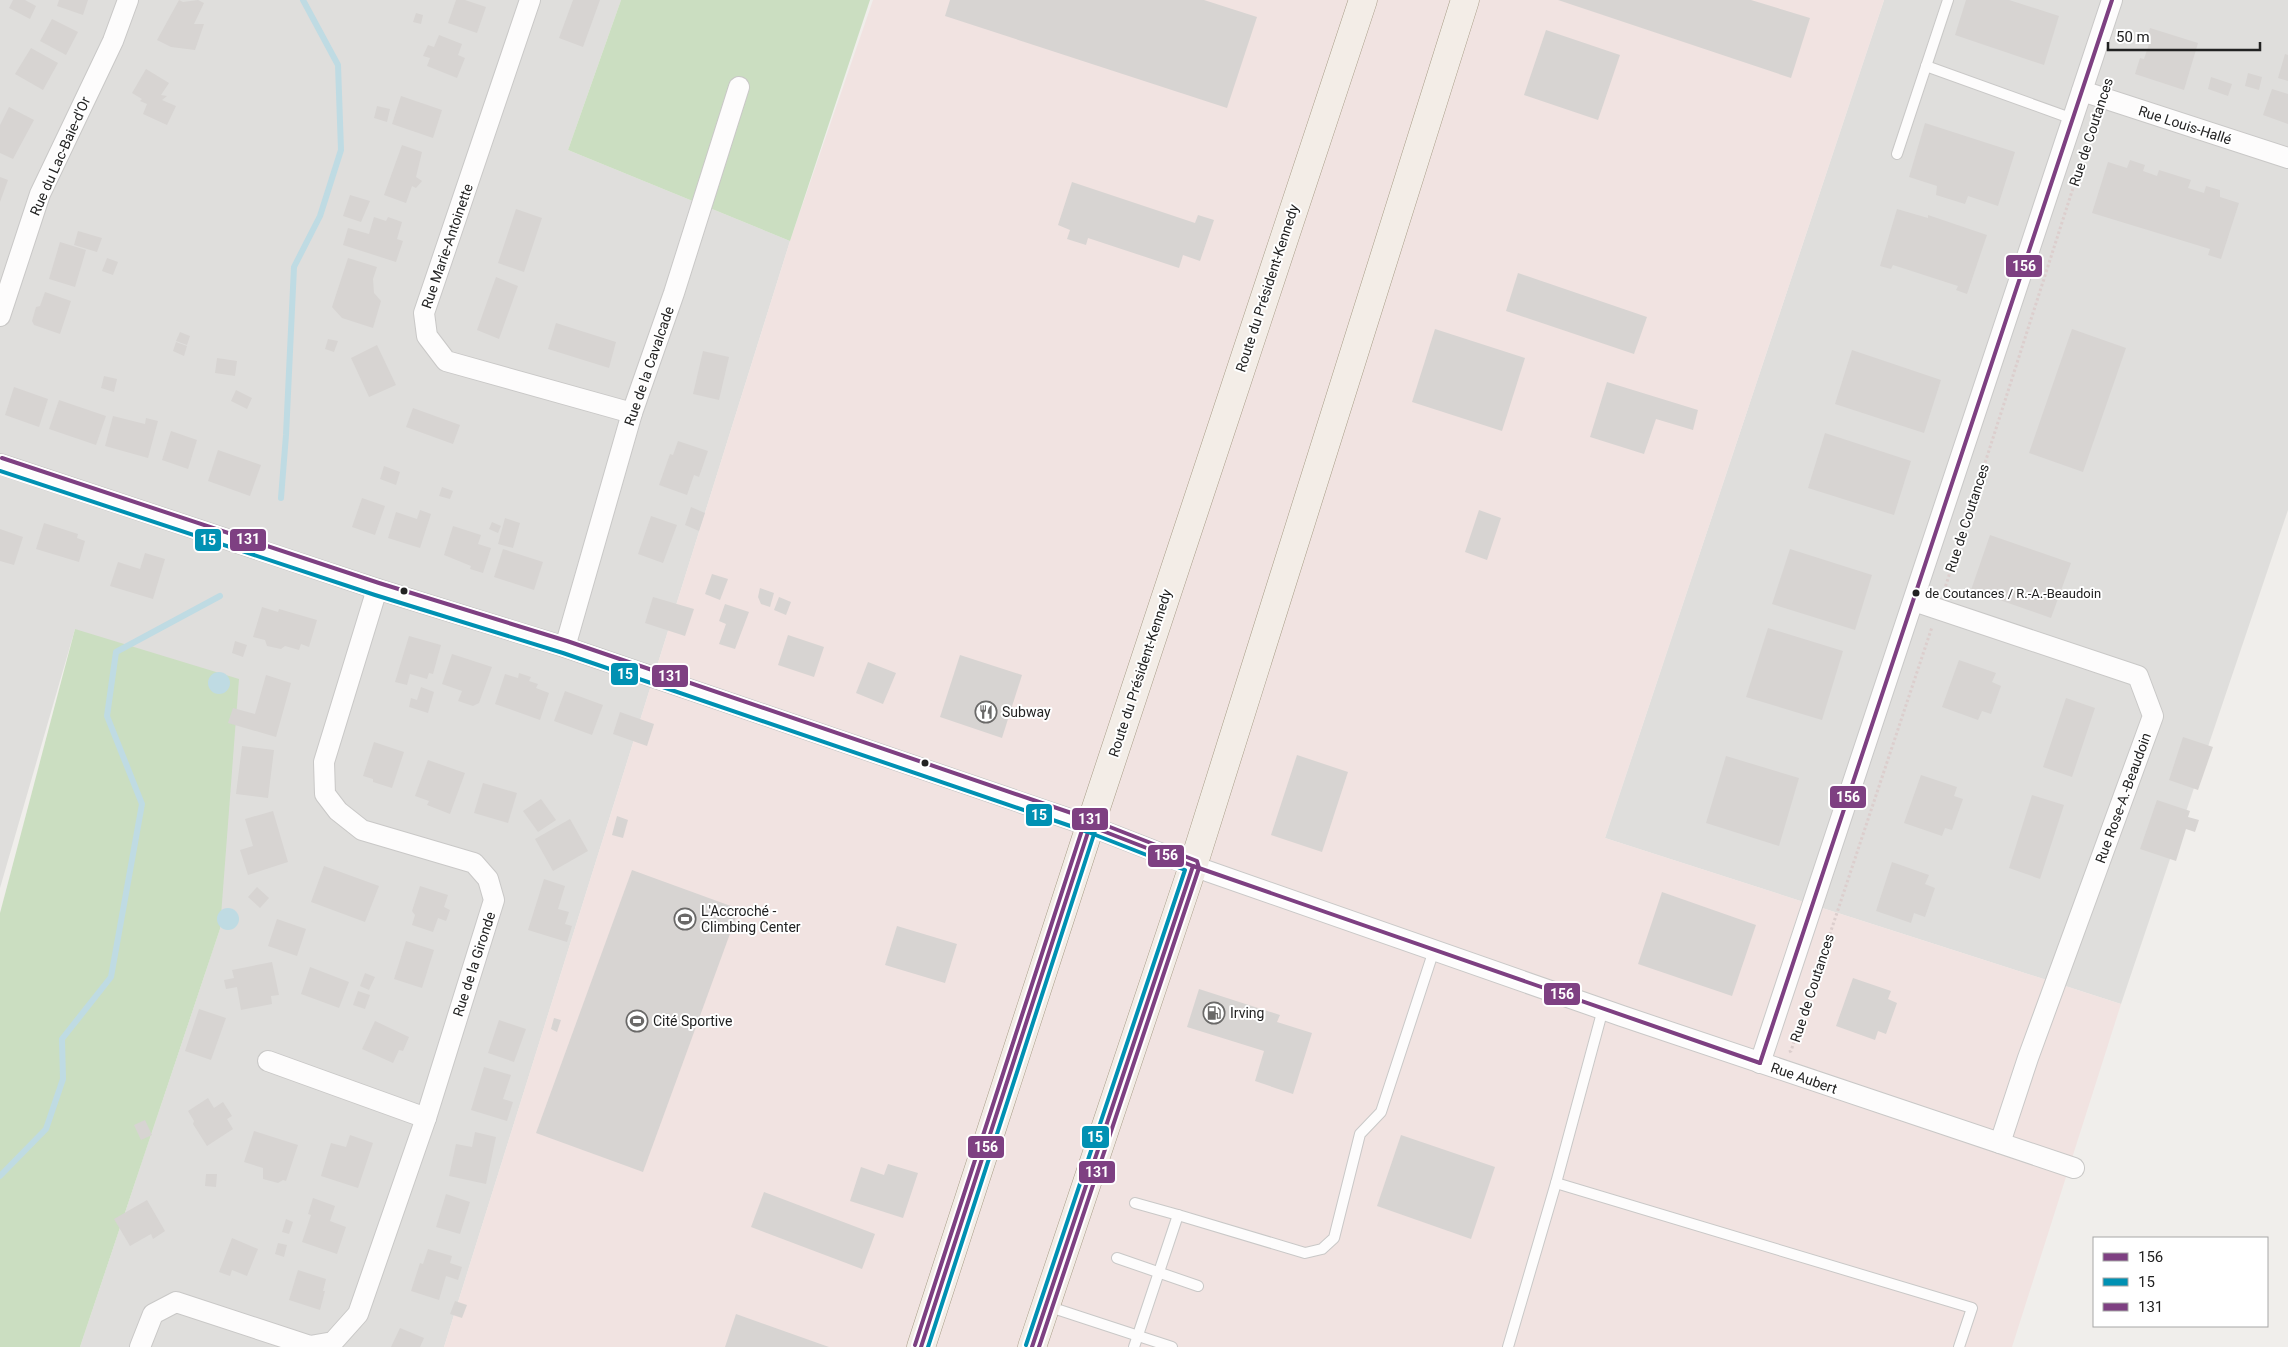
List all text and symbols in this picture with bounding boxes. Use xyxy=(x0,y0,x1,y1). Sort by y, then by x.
scale bar xyxy=(2108,20,2260,52)
text: 50 m xyxy=(2116,28,2150,46)
street label: Rue de Coutances xyxy=(2066,76,2116,188)
street label: Rue du Lac-Baie-d'Or xyxy=(27,94,94,218)
street label: Rue Louis-Hallé xyxy=(2136,102,2234,148)
street label: Rue Marie-Antoinette xyxy=(418,181,476,311)
street label: Route du Président-Kennedy xyxy=(1232,202,1302,374)
line badge: 156 xyxy=(2005,254,2043,278)
text: 156 xyxy=(2012,258,2036,274)
street label: Rue de la Cavalcade xyxy=(621,304,677,428)
street label: Rue de Coutances xyxy=(1942,462,1992,574)
line badge: 15 xyxy=(194,528,222,552)
line badge: 131 xyxy=(229,528,267,552)
text: 131 xyxy=(236,531,260,547)
text: 15 xyxy=(200,532,216,548)
unlabelled marker xyxy=(399,586,409,596)
place label: de Coutances / R.-A.-Beaudoin xyxy=(1925,586,2101,601)
street label: Route du Président-Kennedy xyxy=(1105,587,1175,759)
marker: de Coutances / R.-A.-Beaudoin xyxy=(1911,588,1921,598)
line badge: 15 xyxy=(610,662,639,686)
line badge: 131 xyxy=(651,664,689,688)
text: 15 xyxy=(617,666,633,682)
text: 131 xyxy=(658,668,682,684)
restaurant icon: Subway xyxy=(974,700,998,724)
place label: Subway xyxy=(1002,704,1051,720)
street label: Rue Rose-A.-Beaudoin xyxy=(2092,731,2154,865)
unlabelled marker xyxy=(920,758,930,768)
line badge: 156 xyxy=(1829,785,1867,809)
text: 156 xyxy=(1836,789,1860,805)
line badge: 15 xyxy=(1025,803,1053,827)
text: 15 xyxy=(1031,807,1047,823)
line badge: 131 xyxy=(1071,807,1109,831)
text: 131 xyxy=(1078,811,1102,827)
line badge: 156 xyxy=(1147,844,1185,868)
text: 156 xyxy=(1154,847,1178,863)
place label: L'Accroché - Climbing Center xyxy=(701,903,801,935)
sports icon: L'Accroché - Climbing Center xyxy=(673,907,697,931)
street label: Rue de la Gironde xyxy=(450,910,498,1018)
street label: Rue de Coutances xyxy=(1787,932,1837,1044)
line badge: 156 xyxy=(1543,982,1581,1006)
text: 156 xyxy=(1550,986,1574,1002)
fuel station icon: Irving xyxy=(1202,1001,1226,1025)
place label: Irving xyxy=(1230,1005,1264,1021)
sports icon: Cité Sportive xyxy=(625,1009,649,1033)
place label: Cité Sportive xyxy=(653,1013,732,1029)
street label: Rue Aubert xyxy=(1769,1059,1840,1097)
line badge: 15 xyxy=(1081,1125,1110,1149)
text: 15 xyxy=(1087,1129,1103,1145)
line badge: 156 xyxy=(967,1135,1005,1159)
text: 156 xyxy=(974,1139,998,1155)
line badge: 131 xyxy=(1078,1160,1116,1184)
text: 131 xyxy=(1085,1164,1109,1180)
legend xyxy=(2093,1237,2268,1327)
text: 156 xyxy=(2138,1248,2163,1266)
text: 15 xyxy=(2138,1273,2155,1291)
text: 131 xyxy=(2138,1298,2163,1316)

